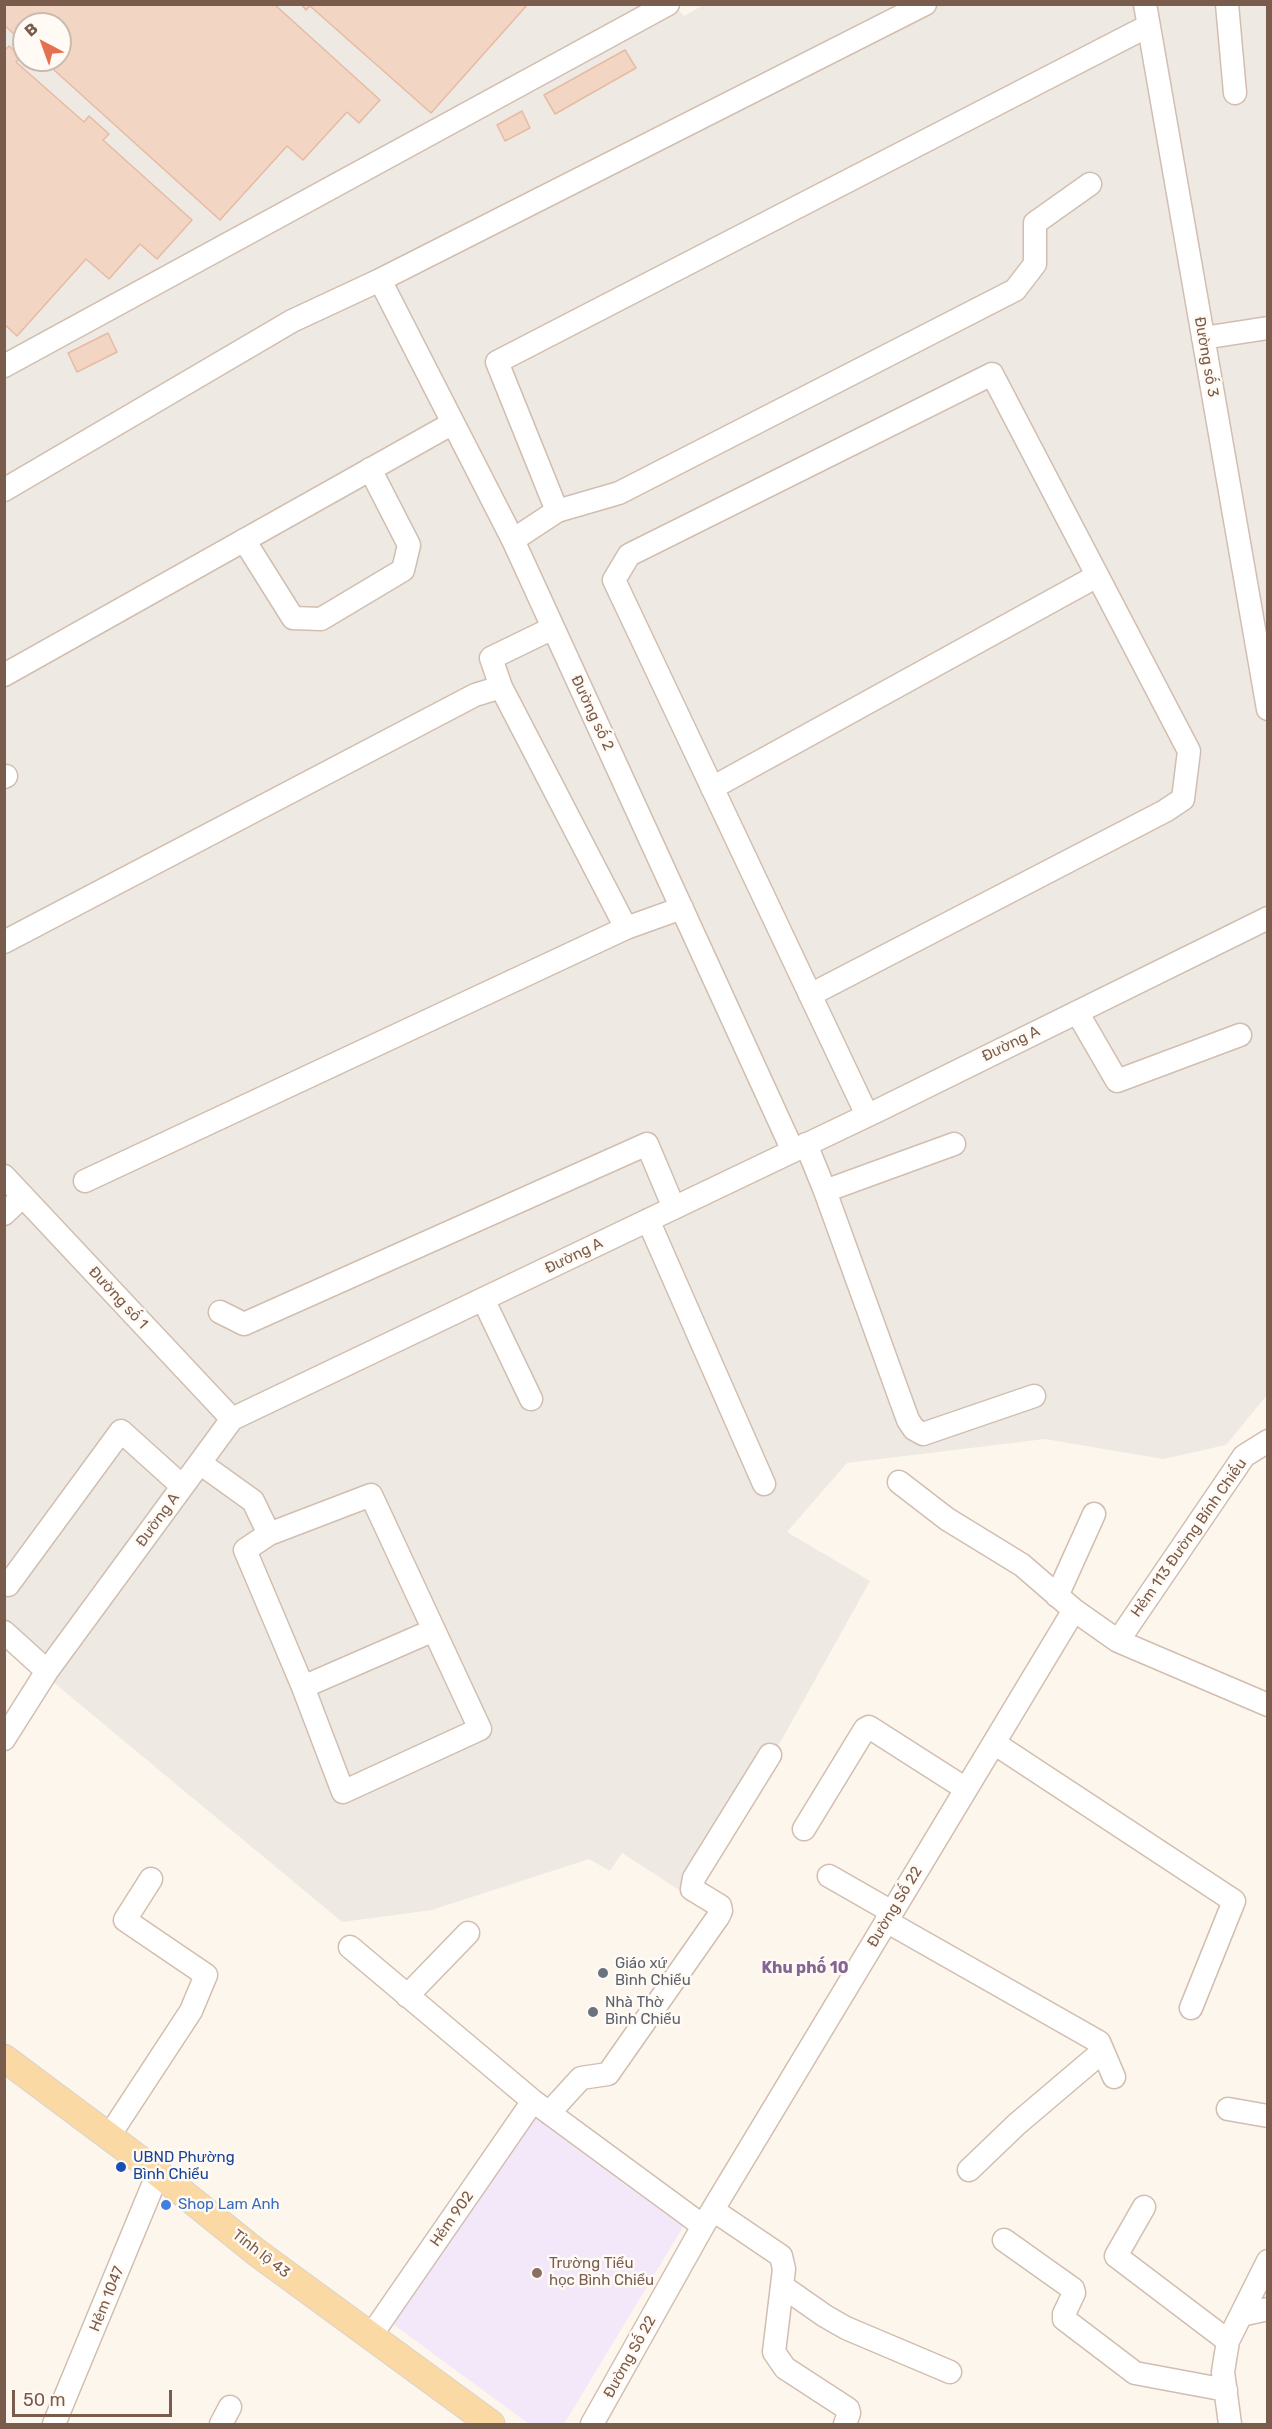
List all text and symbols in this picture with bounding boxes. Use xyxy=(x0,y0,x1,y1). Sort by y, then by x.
north arrow xyxy=(12,12,72,72)
text: B xyxy=(21,19,42,40)
street label: Đường số 3 xyxy=(1190,316,1222,398)
street label: Đường số 2 xyxy=(567,673,617,753)
street label: Đường A xyxy=(979,1022,1043,1066)
street label: Đường A xyxy=(542,1234,606,1278)
street label: Đường số 1 xyxy=(85,1263,151,1333)
street label: Hẻm 113 Đường Bính Chiếu xyxy=(1127,1455,1251,1621)
street label: Đường A xyxy=(132,1490,184,1550)
street label: Đường Số 22 xyxy=(864,1863,926,1951)
place label: Giáo xứ Bình Chiểu xyxy=(615,1955,691,1990)
district label: Khu phố 10 xyxy=(761,1958,849,1978)
marker: Giáo xứ Bình Chiểu xyxy=(596,1966,610,1980)
place label: Nhà Thờ Bình Chiểu xyxy=(605,1994,681,2029)
marker: Nhà Thờ Bình Chiểu xyxy=(586,2005,600,2019)
place label: UBND Phường Bình Chiểu xyxy=(133,2149,235,2184)
marker: UBND Phường Bình Chiểu xyxy=(114,2160,128,2174)
street label: Hẻm 902 xyxy=(426,2188,478,2250)
place label: Shop Lam Anh xyxy=(178,2196,280,2214)
marker: Shop Lam Anh xyxy=(159,2198,173,2212)
street label: Tỉnh lộ 43 xyxy=(229,2226,293,2282)
place label: Trường Tiểu học Bình Chiểu xyxy=(549,2255,654,2290)
street label: Hẻm 1047 xyxy=(86,2264,128,2334)
marker: Trường Tiểu học Bình Chiểu xyxy=(530,2266,544,2280)
street label: Đường Số 22 xyxy=(600,2313,660,2401)
scale bar xyxy=(15,2378,176,2416)
text: 50 m xyxy=(23,2389,66,2411)

